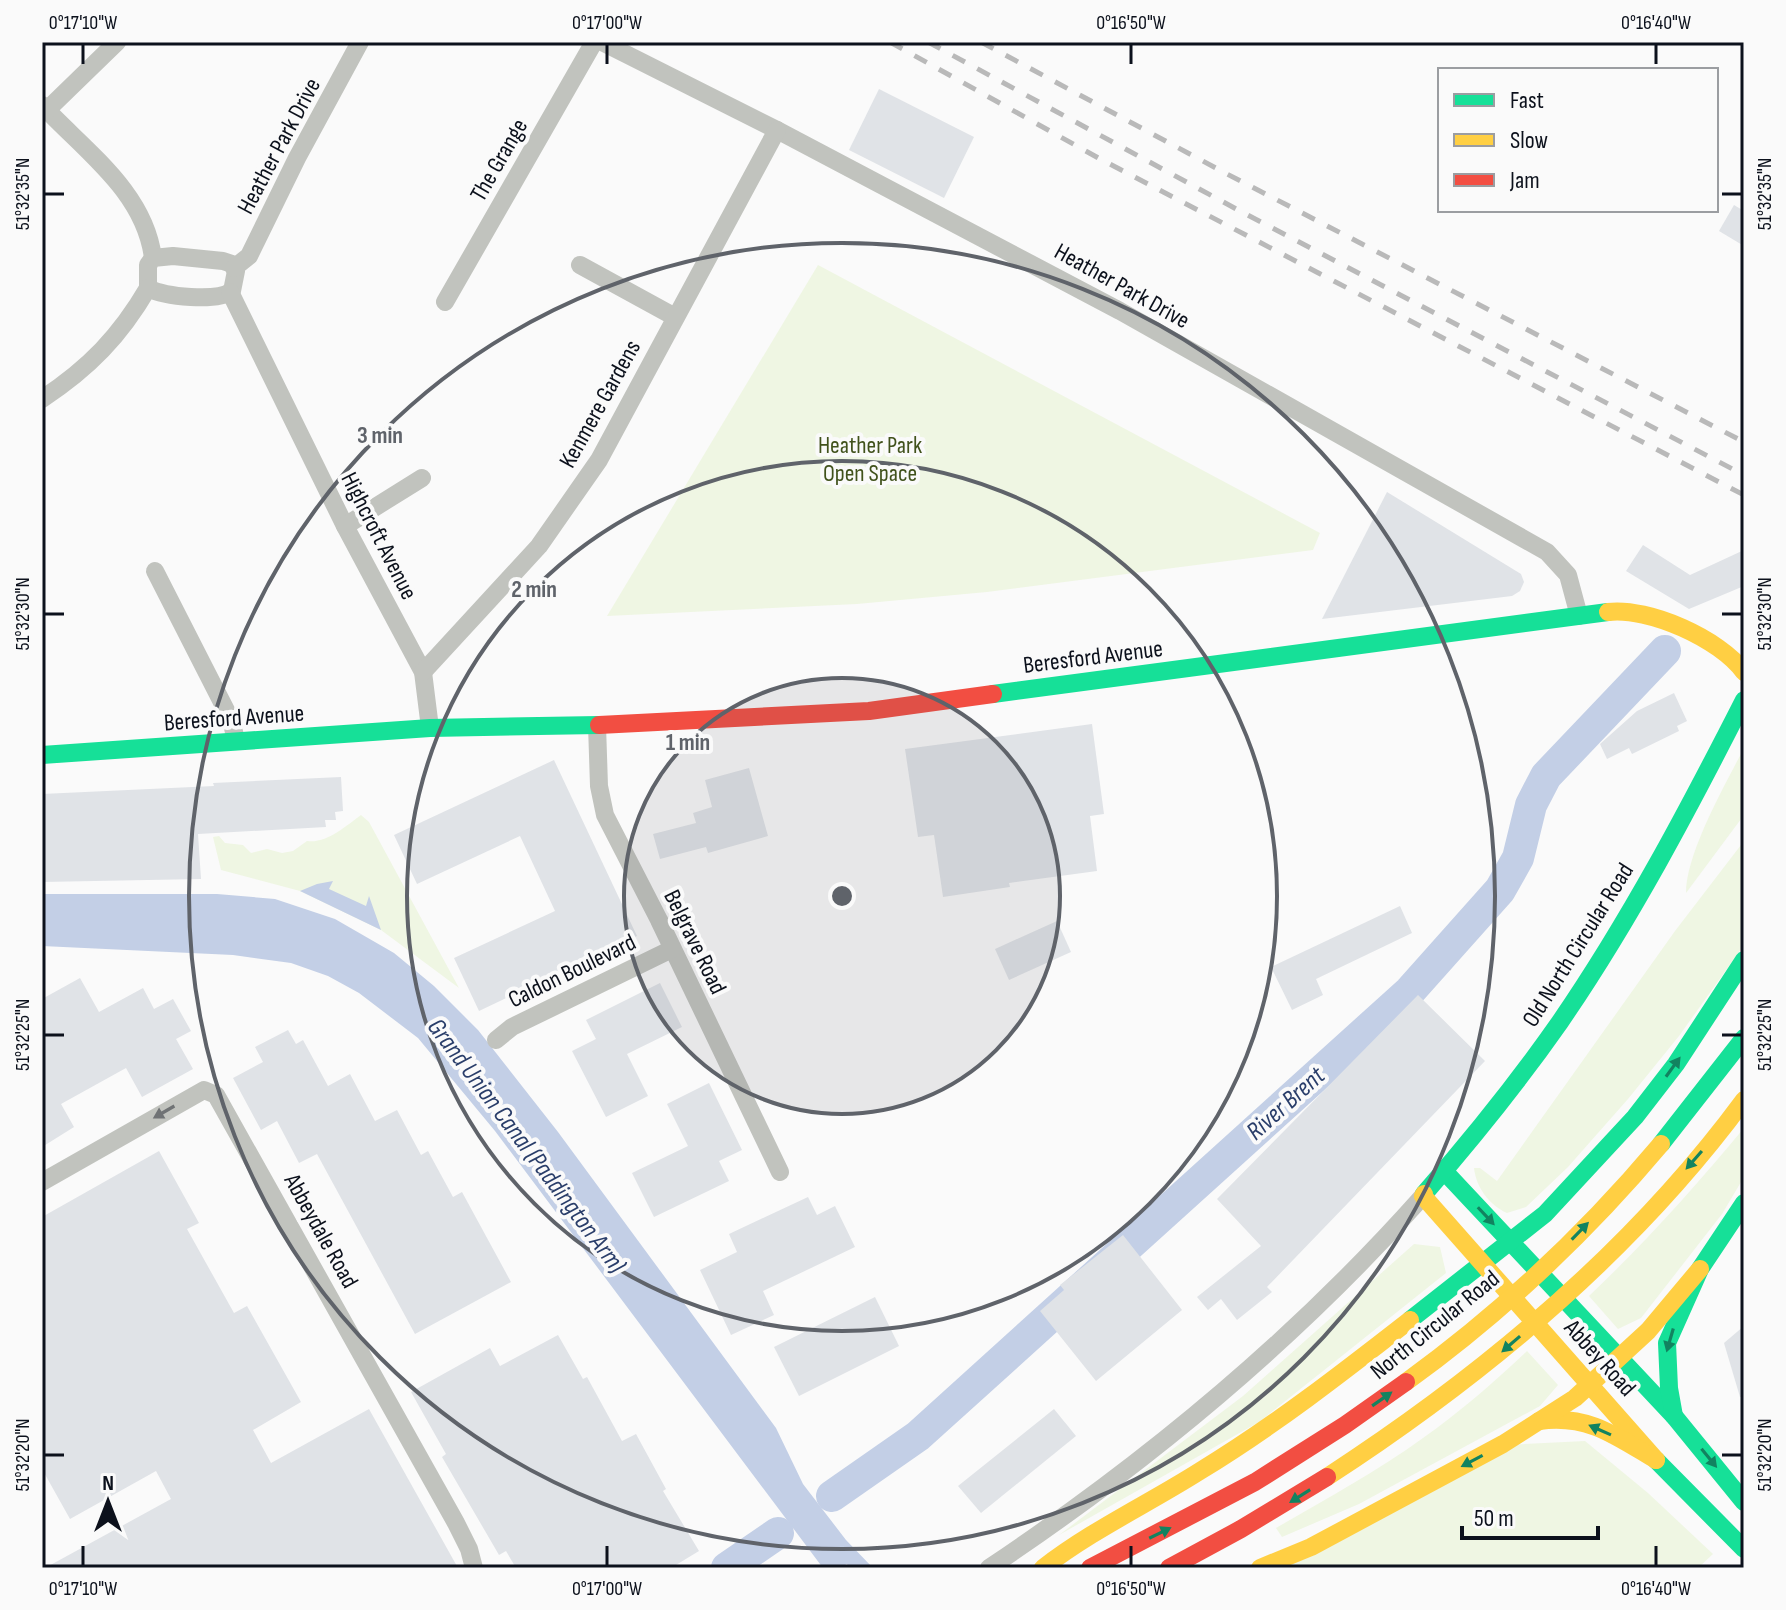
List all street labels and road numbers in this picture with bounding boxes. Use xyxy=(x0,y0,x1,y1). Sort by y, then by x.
street label: Heather Park Drive xyxy=(231,73,327,219)
street label: The Grange xyxy=(464,114,534,206)
street label: Heather Park Drive xyxy=(1049,237,1195,335)
street label: Kenmere Gardens xyxy=(553,335,647,473)
street label: Highcroft Avenue xyxy=(335,467,423,605)
street label: Beresford Avenue xyxy=(1022,634,1164,680)
street label: Beresford Avenue xyxy=(163,699,305,737)
street label: Old North Circular Road xyxy=(1516,858,1640,1032)
street label: Belgrave Road xyxy=(657,885,733,999)
street label: Caldon Boulevard xyxy=(503,928,641,1014)
street label: Abbeydale Road xyxy=(277,1168,364,1293)
street label: North Circular Road xyxy=(1365,1264,1505,1386)
street label: Abbey Road xyxy=(1557,1313,1642,1402)

